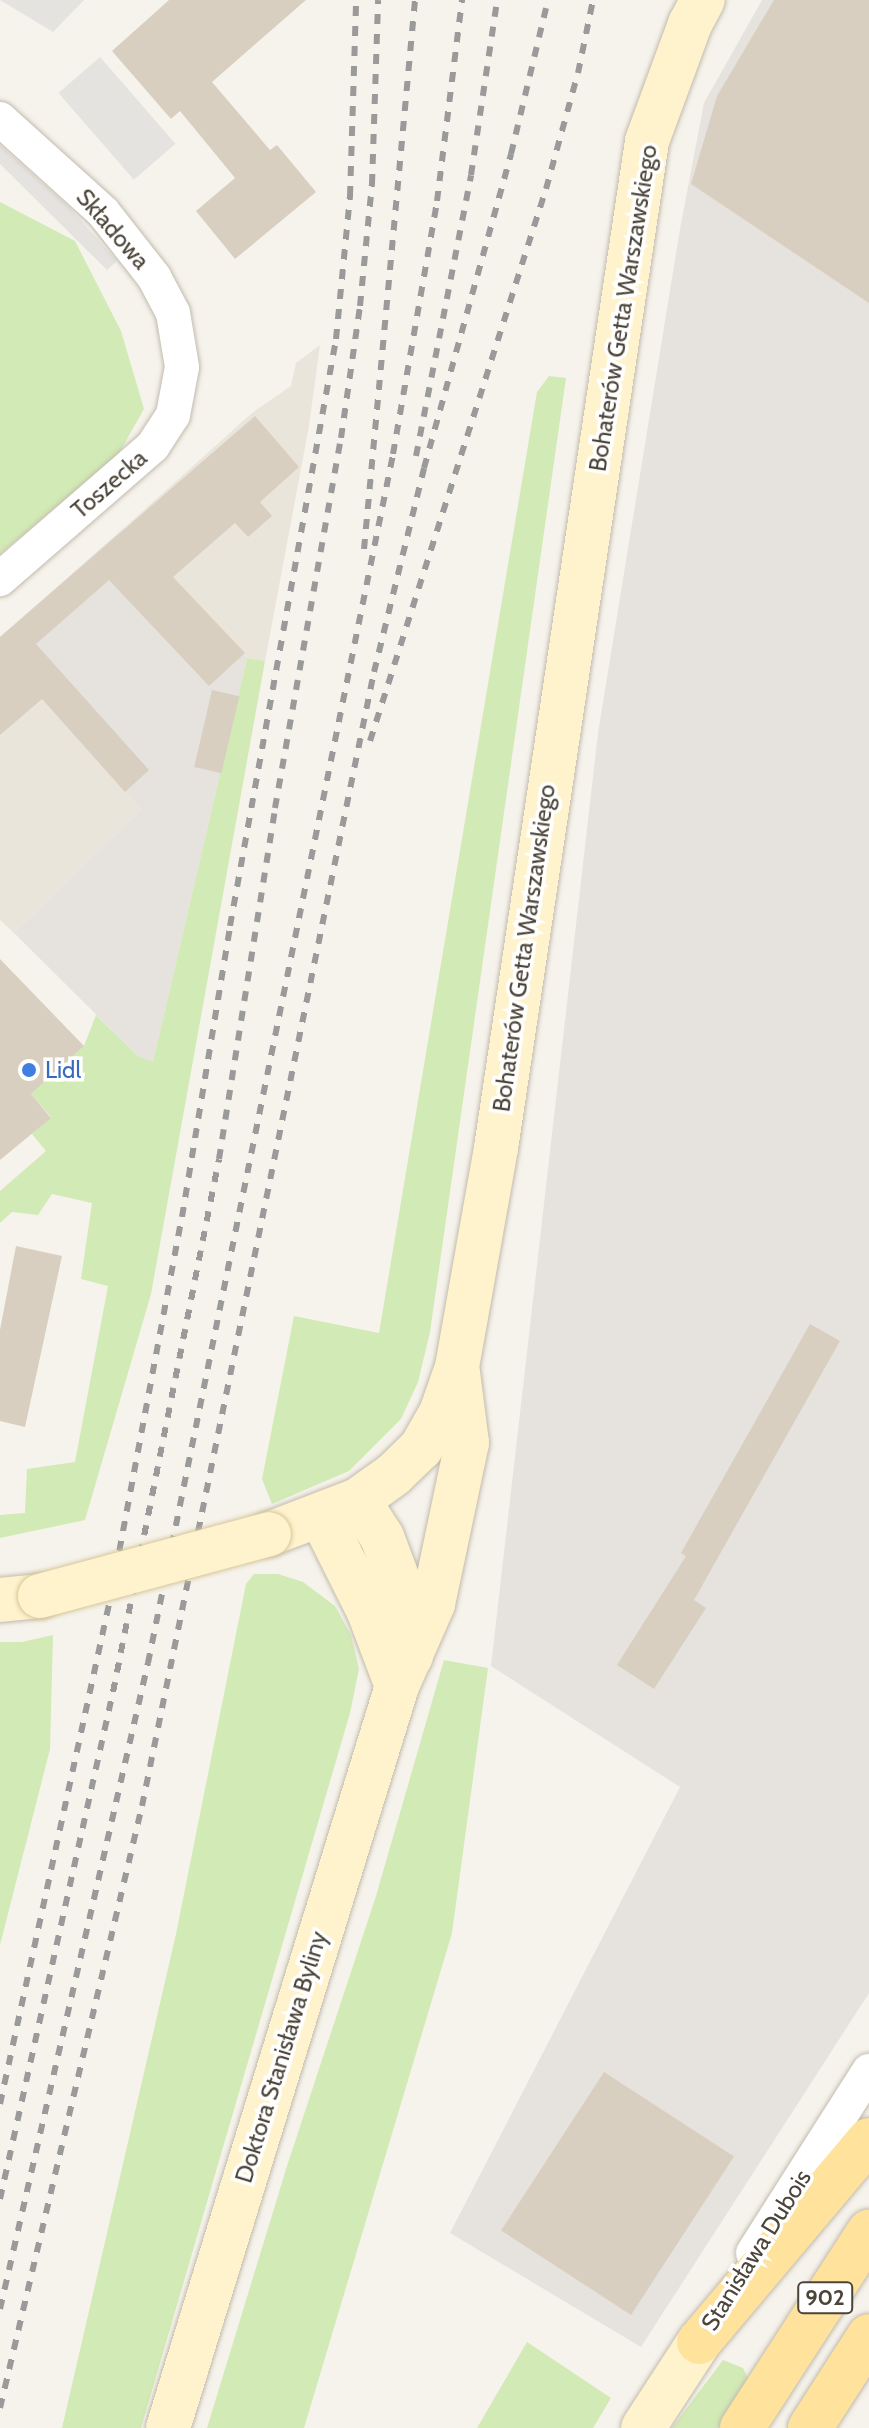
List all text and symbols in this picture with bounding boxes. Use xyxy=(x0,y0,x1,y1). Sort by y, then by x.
street label: Bohaterów Getta Warszawskiego xyxy=(583,143,663,473)
street label: Składowa xyxy=(70,183,156,275)
street label: Toszecka xyxy=(65,443,153,525)
street label: Bohaterów Getta Warszawskiego xyxy=(487,782,561,1114)
place label: Lidl xyxy=(45,1056,81,1084)
marker: Lidl xyxy=(20,1061,38,1079)
street label: Doktora Stanisława Byliny xyxy=(229,1928,333,2186)
street label: Stanisława Dubois xyxy=(695,2164,817,2336)
road number: 902 xyxy=(797,2280,853,2316)

